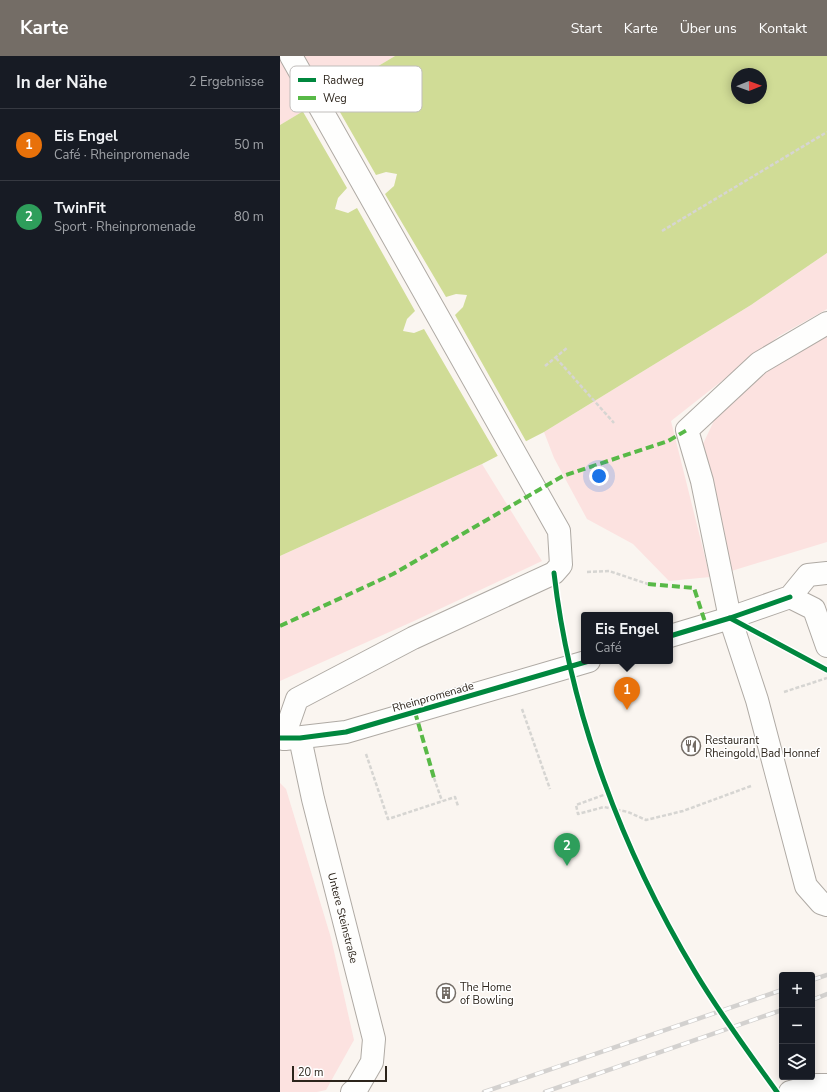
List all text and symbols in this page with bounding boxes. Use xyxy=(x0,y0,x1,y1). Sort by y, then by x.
text: Karte xyxy=(20,15,69,41)
text: Start xyxy=(571,19,602,38)
text: Karte xyxy=(624,19,658,38)
text: Über uns xyxy=(680,19,737,38)
text: Kontakt xyxy=(759,19,807,38)
legend xyxy=(290,66,422,112)
north arrow xyxy=(731,68,767,104)
text: In der Nähe xyxy=(16,71,107,94)
text: 2 Ergebnisse xyxy=(189,73,264,91)
text: Radweg xyxy=(323,73,364,88)
text: Weg xyxy=(323,91,347,106)
text: Eis Engel xyxy=(54,126,118,146)
text: 1 xyxy=(25,136,33,154)
text: 50 m xyxy=(234,136,264,154)
text: Café · Rheinpromenade xyxy=(54,146,190,164)
text: TwinFit xyxy=(54,198,106,218)
text: 2 xyxy=(25,208,33,226)
text: 80 m xyxy=(234,208,264,226)
text: Sport · Rheinpromenade xyxy=(54,218,196,236)
your location xyxy=(589,466,609,486)
popup xyxy=(581,612,673,664)
text: Eis Engel xyxy=(595,619,659,639)
text: Café xyxy=(595,639,622,657)
pin: 1 xyxy=(614,677,640,710)
street label: Rheinpromenade xyxy=(390,678,476,716)
place label: Restaurant Rheingold, Bad Honnef xyxy=(705,733,820,761)
restaurant icon: Restaurant Rheingold, Bad Honnef xyxy=(680,735,702,757)
pin: 2 xyxy=(554,833,580,866)
street label: Untere Steinstraße xyxy=(324,871,362,965)
map controls xyxy=(779,972,815,1080)
button: + xyxy=(779,972,815,1008)
place label: The Home of Bowling xyxy=(460,980,514,1008)
building icon: The Home of Bowling xyxy=(435,982,457,1004)
button: − xyxy=(779,1008,815,1044)
button: layers xyxy=(779,1044,815,1080)
scale bar xyxy=(292,1064,387,1083)
text: 20 m xyxy=(298,1065,323,1080)

